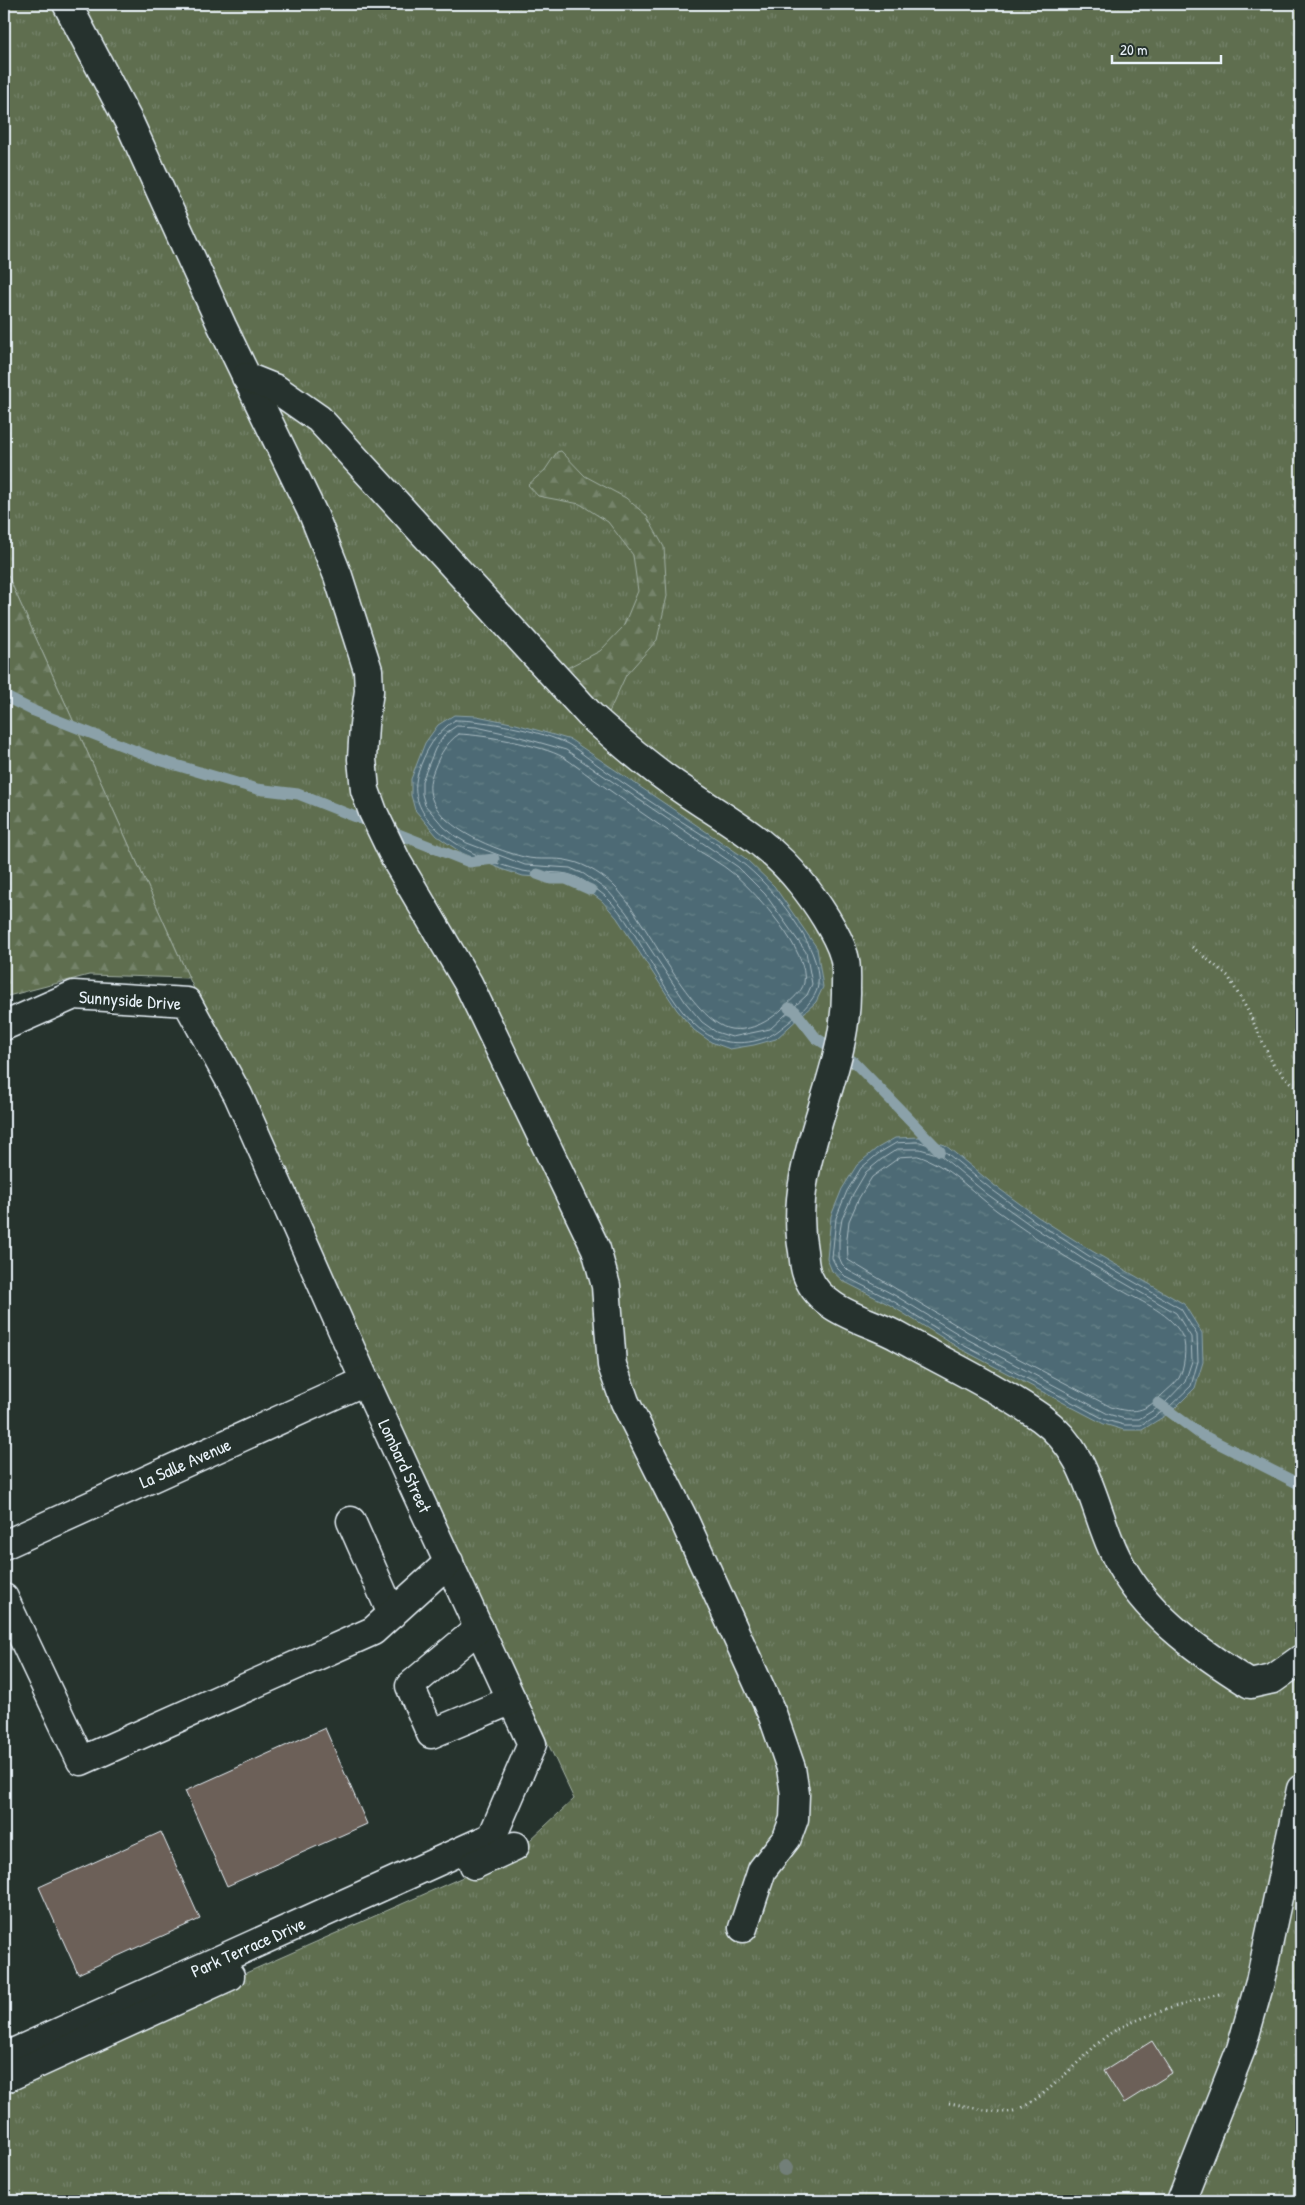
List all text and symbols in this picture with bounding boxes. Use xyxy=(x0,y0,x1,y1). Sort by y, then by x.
scale bar xyxy=(1112,32,1221,64)
text: 20 m xyxy=(1120,39,1147,60)
street label: Sunnyside Drive xyxy=(78,984,182,1016)
street label: Lombard Street xyxy=(372,1415,438,1518)
street label: La Salle Avenue xyxy=(135,1432,235,1494)
street label: Park Terrace Drive xyxy=(187,1911,309,1983)

